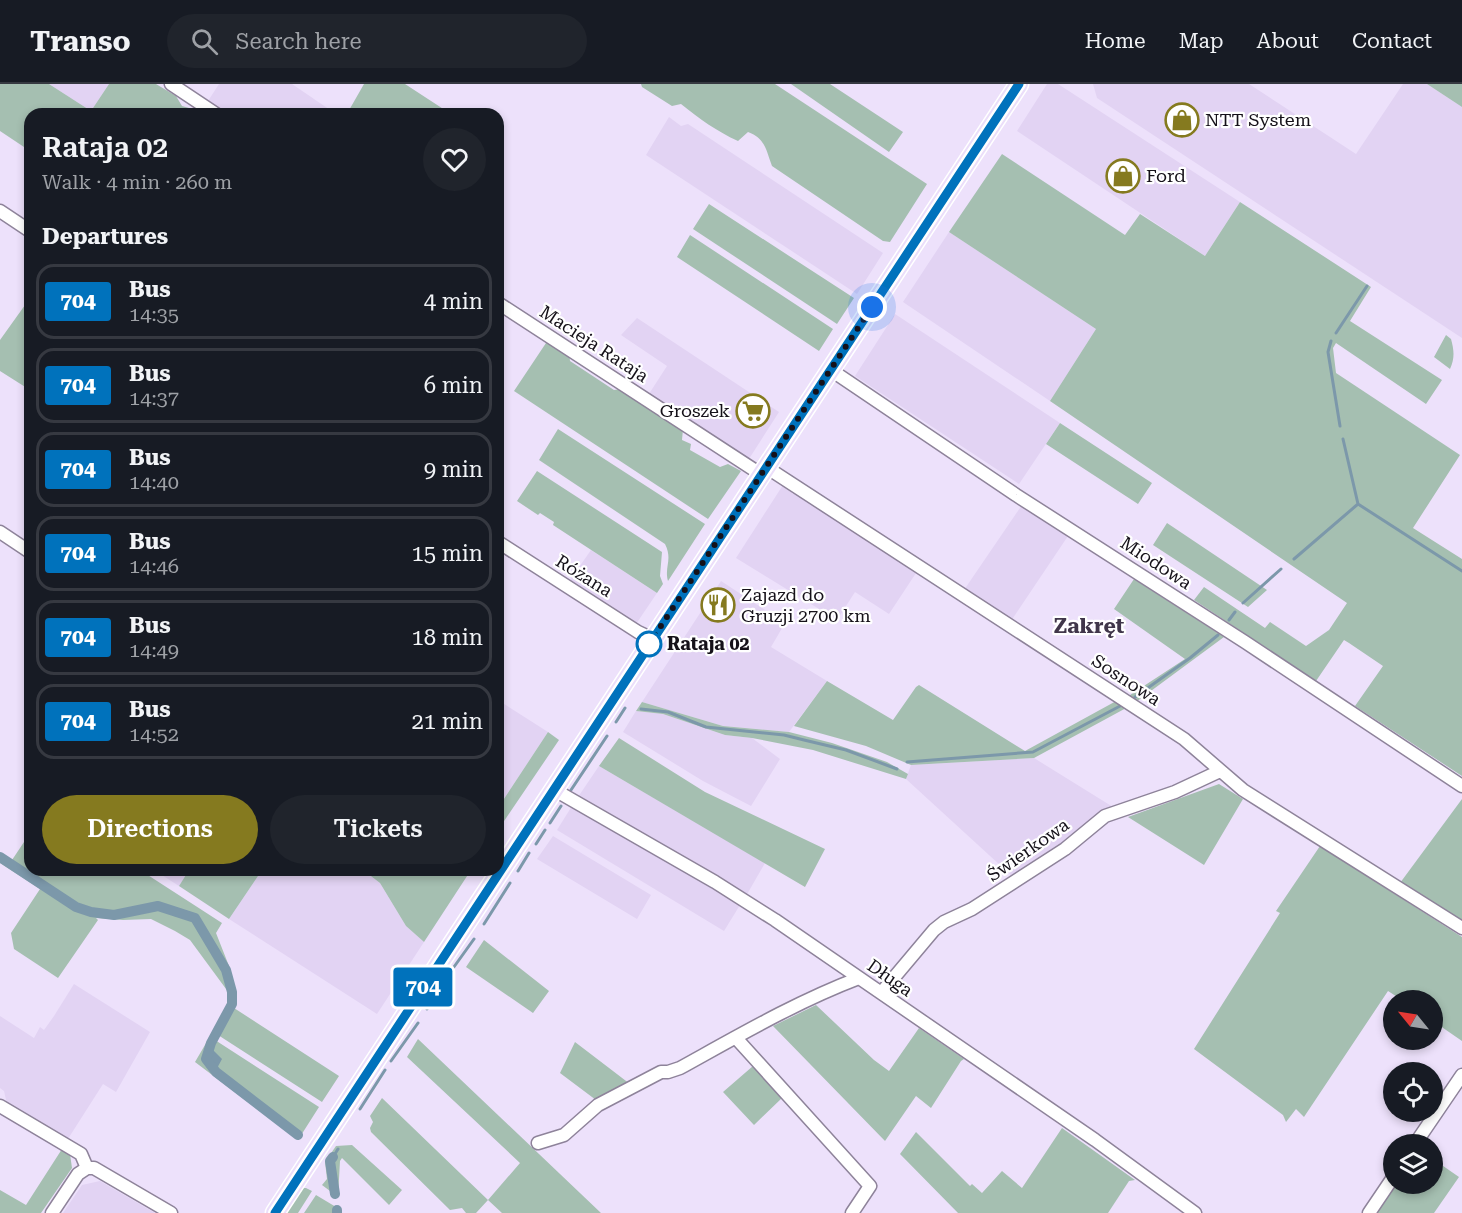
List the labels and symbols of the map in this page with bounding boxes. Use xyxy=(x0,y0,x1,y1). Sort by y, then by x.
shop icon: NTT System xyxy=(1164,102,1200,138)
place label: NTT System xyxy=(1205,109,1311,130)
shop icon: Ford xyxy=(1105,158,1141,194)
place label: Ford xyxy=(1146,165,1186,186)
your location xyxy=(857,292,887,322)
street label: Macieja Rataja xyxy=(536,301,653,387)
supermarket icon: Groszek xyxy=(735,393,771,429)
place label: Groszek xyxy=(660,400,730,421)
street label: Miodowa xyxy=(1117,532,1196,593)
street label: Różana xyxy=(552,550,617,601)
place label: Zajazd do Gruzji 2700 km xyxy=(741,584,871,626)
restaurant icon: Zajazd do Gruzji 2700 km xyxy=(700,587,736,623)
district label: Zakręt xyxy=(1054,614,1125,638)
marker: Rataja 02 xyxy=(636,631,662,657)
place label: Rataja 02 xyxy=(667,633,750,654)
street label: Sosnowa xyxy=(1088,650,1165,710)
street label: Świerkowa xyxy=(983,814,1073,885)
street label: Długa xyxy=(864,954,917,1001)
line badge: 704 xyxy=(388,968,458,1006)
north arrow xyxy=(1383,990,1443,1050)

